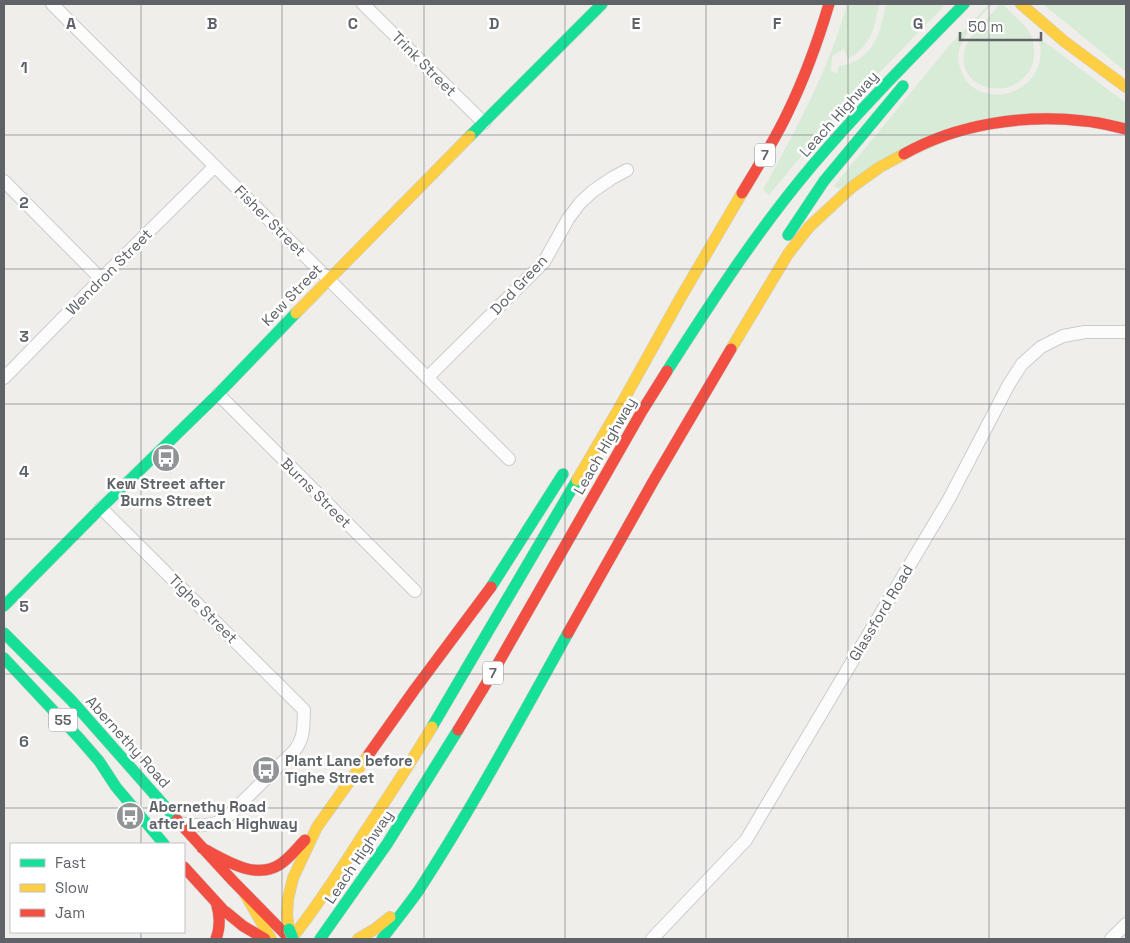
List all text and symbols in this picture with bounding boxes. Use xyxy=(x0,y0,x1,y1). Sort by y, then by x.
scale bar xyxy=(960,10,1041,42)
text: A xyxy=(66,13,76,34)
text: B xyxy=(207,13,217,34)
text: C xyxy=(348,13,358,34)
text: D xyxy=(489,13,499,34)
text: E xyxy=(632,13,641,34)
text: F xyxy=(773,13,782,34)
text: G xyxy=(913,13,923,34)
text: 50 m xyxy=(968,17,1003,36)
street label: Trink Street xyxy=(388,27,461,100)
text: 1 xyxy=(20,57,28,78)
street label: Leach Highway xyxy=(795,67,882,161)
road number: 7 xyxy=(755,144,775,166)
street label: Fisher Street xyxy=(231,181,310,260)
text: 2 xyxy=(19,192,29,213)
street label: Wendron Street xyxy=(62,224,156,319)
street label: Dod Green xyxy=(486,251,551,319)
street label: Kew Street xyxy=(257,259,326,330)
text: 3 xyxy=(19,326,29,347)
street label: Leach Highway xyxy=(569,394,640,498)
bus stop icon: Kew Street after Burns Street xyxy=(151,443,181,473)
street label: Burns Street xyxy=(277,454,356,532)
text: 4 xyxy=(19,461,29,482)
place label: Kew Street after Burns Street xyxy=(107,474,225,510)
street label: Glassford Road xyxy=(844,561,917,664)
street label: Tighe Street xyxy=(165,570,242,647)
text: 5 xyxy=(19,596,29,617)
road number: 7 xyxy=(483,661,503,684)
street label: Abernethy Road xyxy=(82,692,175,792)
road number: 55 xyxy=(49,708,77,732)
text: 6 xyxy=(19,731,29,752)
place label: Plant Lane before Tighe Street xyxy=(285,751,413,787)
bus stop icon: Plant Lane before Tighe Street xyxy=(251,755,281,785)
place label: Abernethy Road after Leach Highway xyxy=(149,797,298,833)
bus stop icon: Abernethy Road after Leach Highway xyxy=(115,801,145,831)
street label: Leach Highway xyxy=(320,806,397,907)
legend xyxy=(10,843,185,933)
text: Fast xyxy=(55,853,86,872)
text: Slow xyxy=(55,878,89,897)
text: Jam xyxy=(55,903,85,922)

